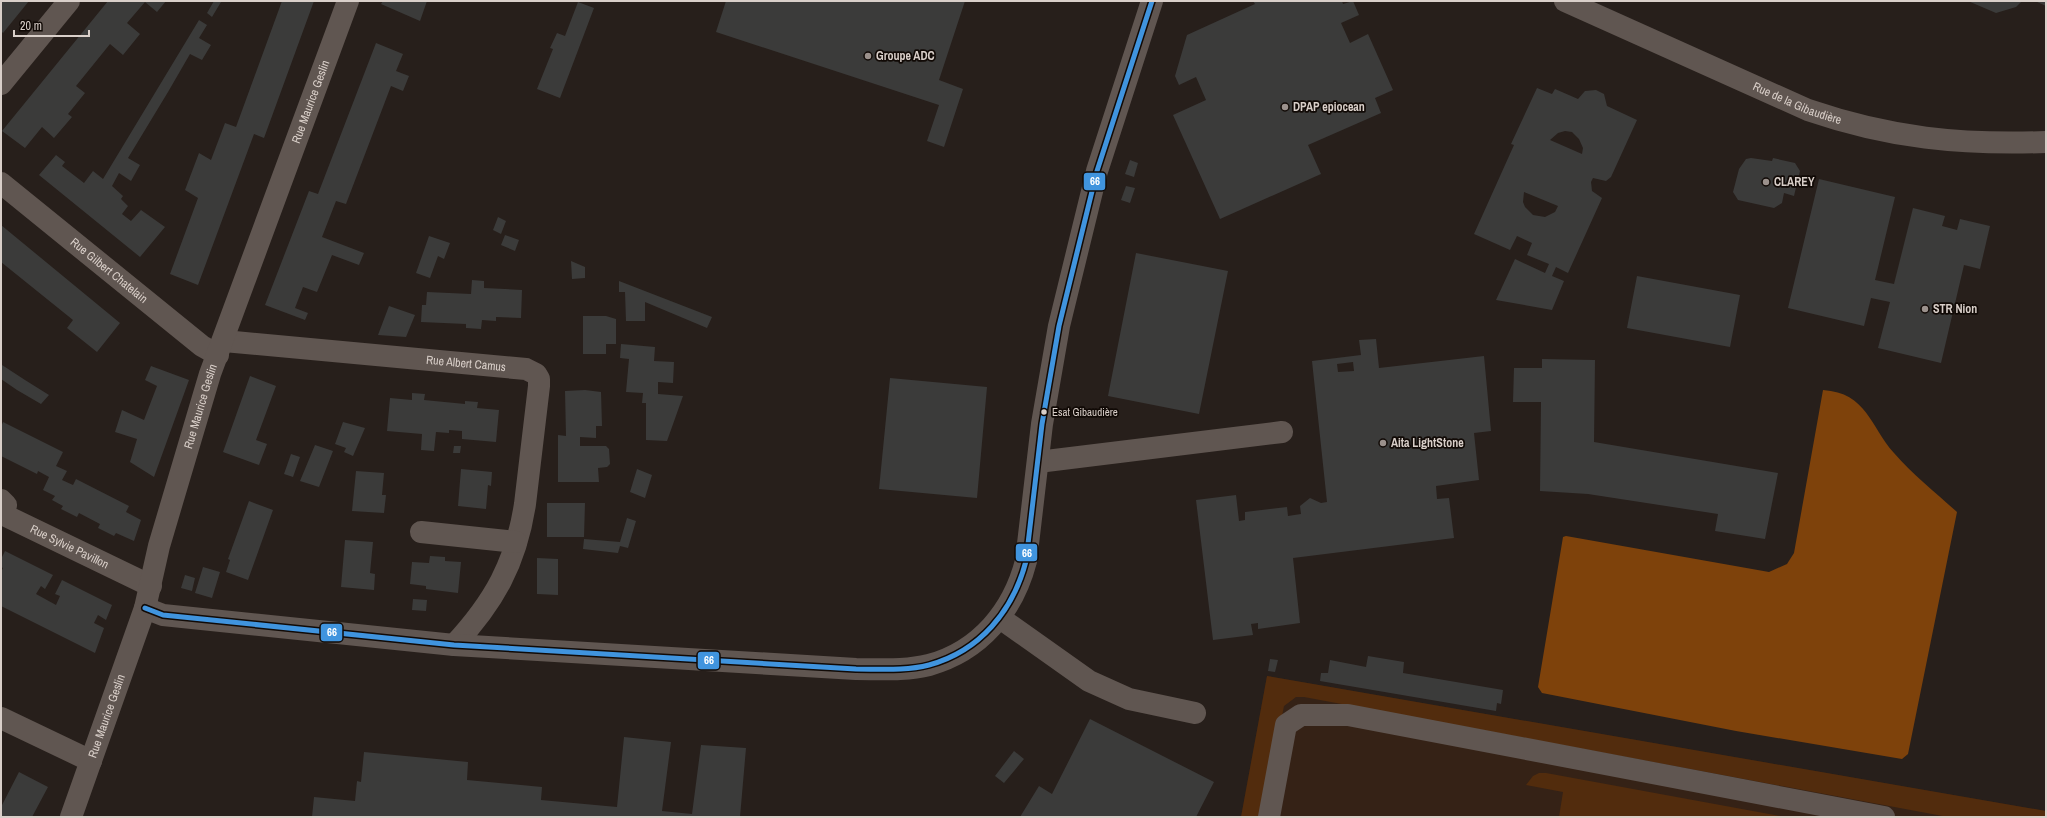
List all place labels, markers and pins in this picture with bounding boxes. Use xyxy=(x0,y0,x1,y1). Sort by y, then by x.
place label: Groupe ADC xyxy=(876,48,935,64)
marker: Groupe ADC xyxy=(863,51,873,61)
place label: DPAP epiocean xyxy=(1293,99,1365,115)
marker: DPAP epiocean xyxy=(1280,102,1290,112)
place label: CLAREY xyxy=(1774,174,1815,190)
marker: CLAREY xyxy=(1761,177,1771,187)
place label: STR Nion xyxy=(1933,301,1977,317)
marker: STR Nion xyxy=(1920,304,1930,314)
place label: Esat Gibaudière xyxy=(1052,405,1118,419)
marker: Esat Gibaudière xyxy=(1039,407,1049,417)
place label: Aita LightStone xyxy=(1391,435,1464,451)
marker: Aita LightStone xyxy=(1378,438,1388,448)

